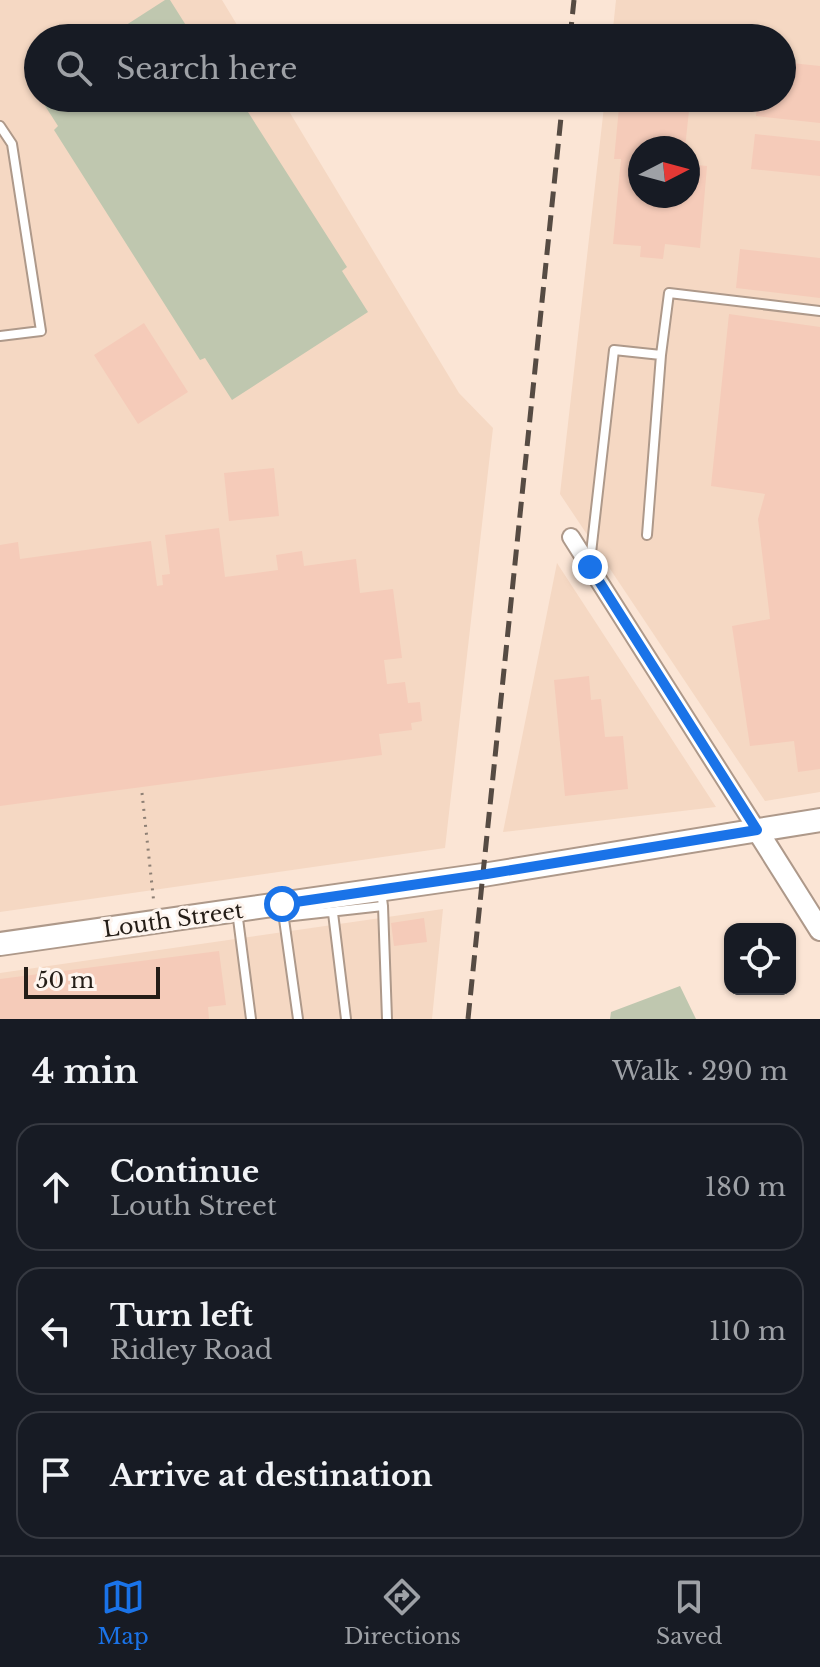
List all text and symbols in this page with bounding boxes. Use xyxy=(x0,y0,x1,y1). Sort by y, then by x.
search box xyxy=(24,24,796,112)
icon: search xyxy=(52,46,96,90)
text: Search here xyxy=(116,50,297,87)
north arrow xyxy=(628,136,700,208)
route end xyxy=(572,549,608,585)
route start xyxy=(264,886,300,922)
street label: Louth Street xyxy=(101,897,245,943)
map controls xyxy=(724,923,796,995)
button: locate xyxy=(724,923,796,995)
scale bar xyxy=(24,963,160,999)
text: 50 m xyxy=(36,967,94,994)
text: 4 min xyxy=(32,1050,138,1092)
text: Walk · 290 m xyxy=(612,1055,788,1087)
text: Continue xyxy=(110,1153,259,1190)
icon: ahead xyxy=(34,1165,78,1209)
text: 180 m xyxy=(705,1171,786,1203)
text: Louth Street xyxy=(110,1190,277,1222)
text: Turn left xyxy=(110,1297,253,1334)
icon: left xyxy=(34,1309,78,1353)
text: 110 m xyxy=(709,1315,786,1347)
text: Ridley Road xyxy=(110,1334,272,1366)
icon: arrive xyxy=(34,1453,78,1497)
text: Arrive at destination xyxy=(110,1457,433,1494)
tab: Map xyxy=(98,1575,149,1650)
tab: Directions xyxy=(344,1575,461,1650)
tab: Saved xyxy=(656,1575,722,1650)

